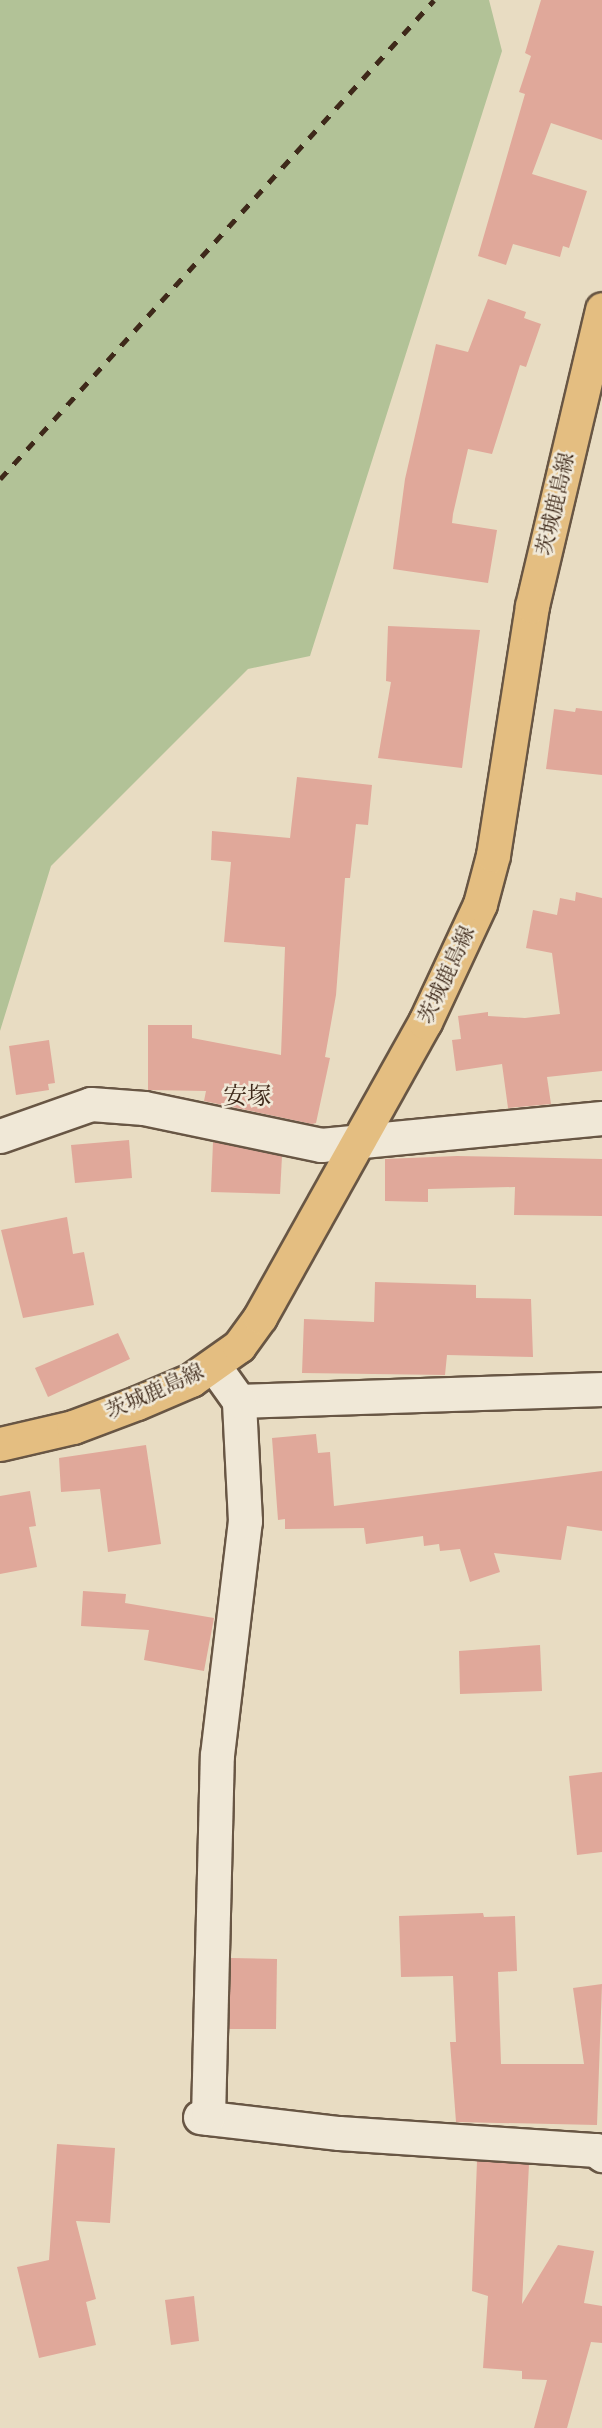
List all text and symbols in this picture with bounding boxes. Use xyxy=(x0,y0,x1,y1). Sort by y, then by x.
street label: 茨城鹿島線 xyxy=(532,450,580,558)
street label: 茨城鹿島線 xyxy=(413,922,481,1028)
district label: 安塚 xyxy=(223,1083,271,1111)
street label: 茨城鹿島線 xyxy=(102,1359,208,1425)

